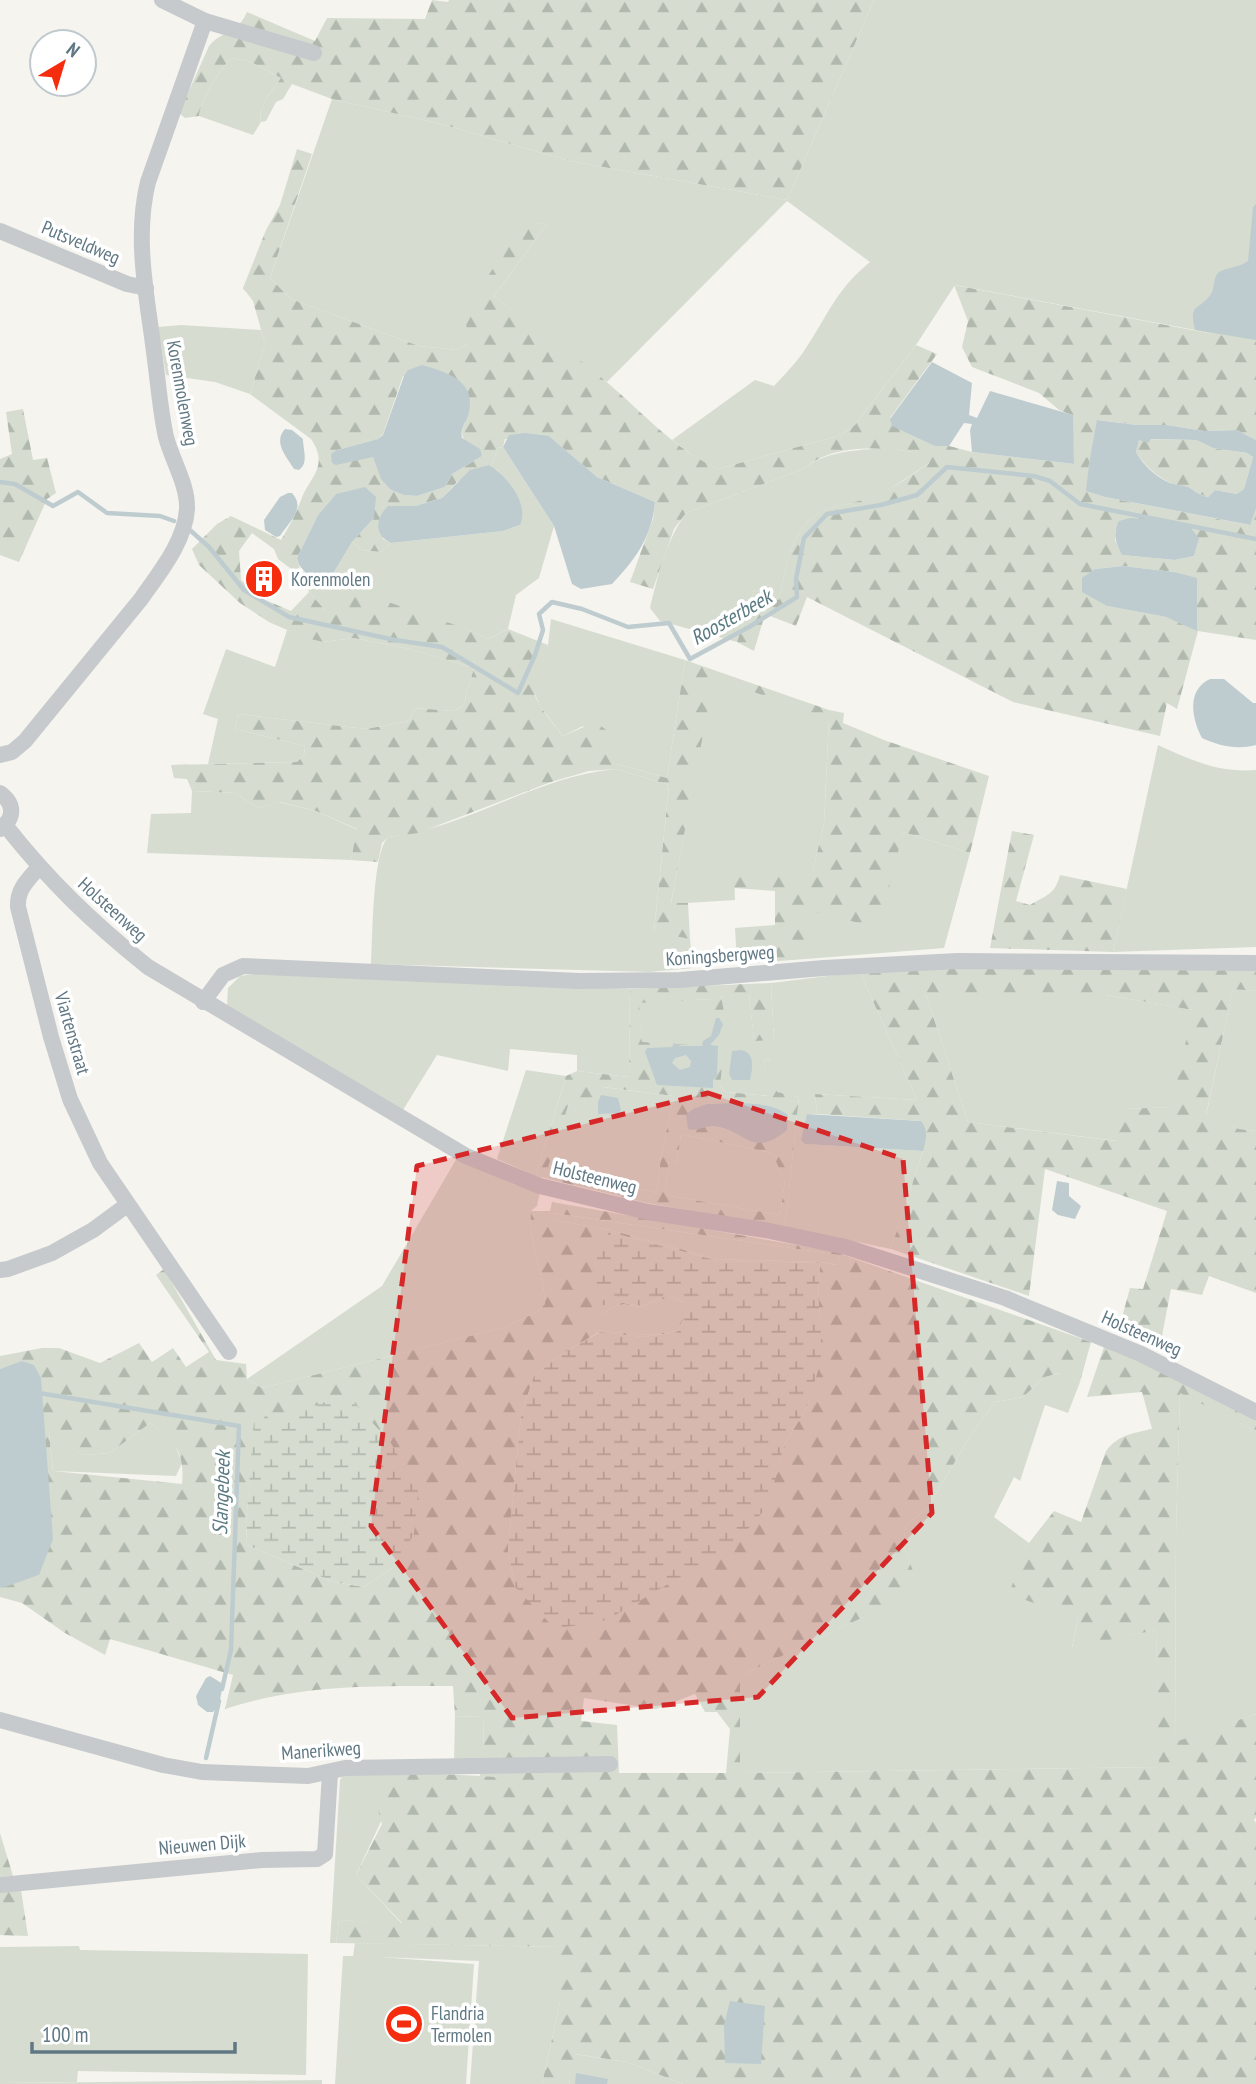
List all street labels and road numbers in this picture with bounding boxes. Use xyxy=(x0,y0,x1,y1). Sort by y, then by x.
street label: Putsveldweg xyxy=(38,215,124,269)
street label: Korenmolenweg xyxy=(162,339,204,447)
street label: Holsteenweg xyxy=(73,872,153,946)
street label: Koningsbergweg xyxy=(665,939,775,971)
street label: Viartenstraat xyxy=(50,988,96,1078)
street label: Holsteenweg xyxy=(551,1155,639,1199)
street label: Holsteenweg xyxy=(1098,1305,1186,1361)
street label: Manerikweg xyxy=(280,1735,362,1765)
street label: Nieuwen Dijk xyxy=(157,1828,247,1860)

